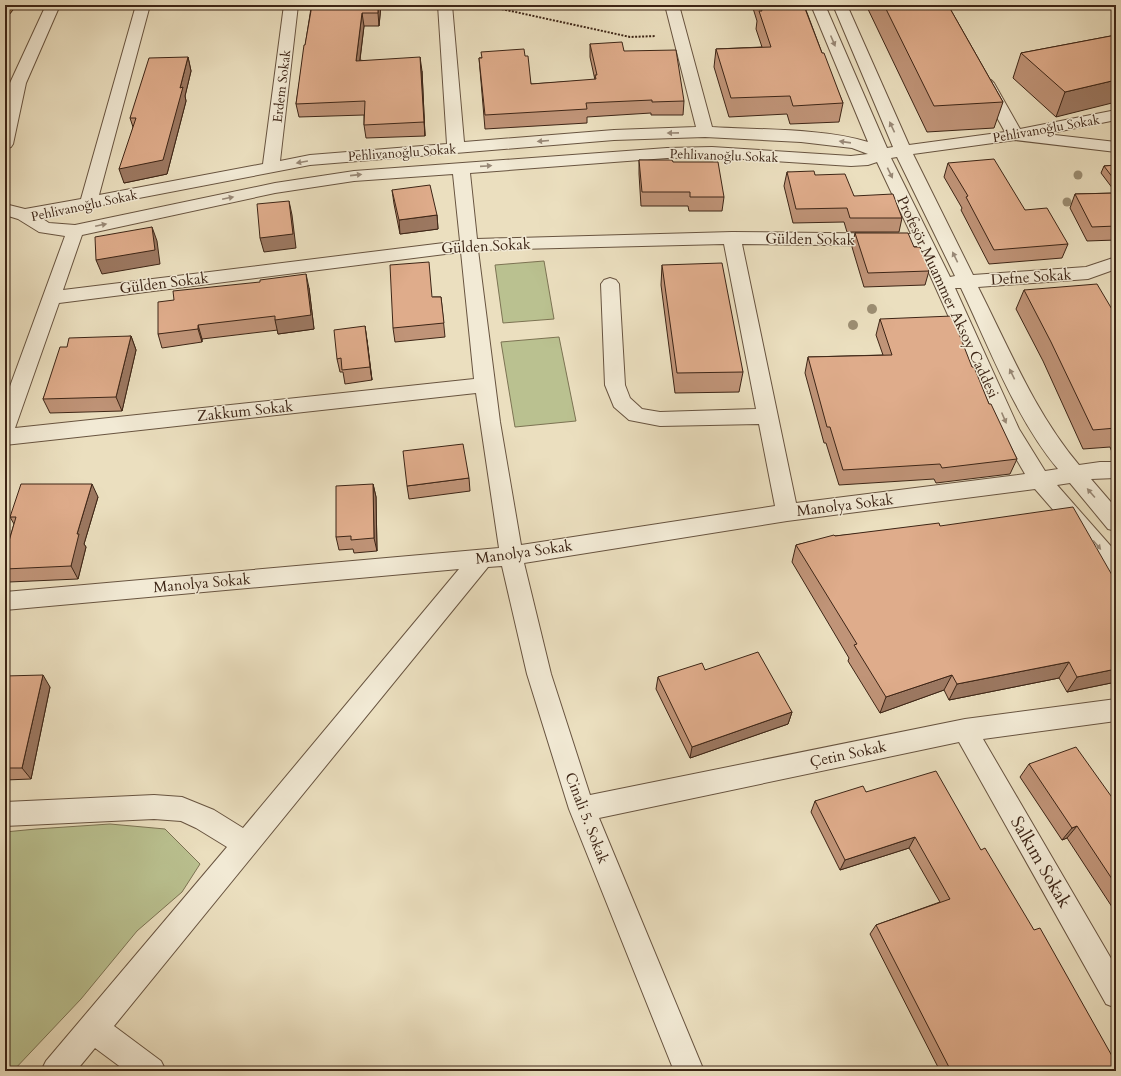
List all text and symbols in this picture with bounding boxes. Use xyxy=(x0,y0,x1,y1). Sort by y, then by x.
one-way arrow xyxy=(830,35,836,46)
street label: Erdem Sokak xyxy=(269,49,295,124)
street label: Pehlivanoğlu Sokak xyxy=(991,111,1101,147)
one-way arrow xyxy=(889,122,895,133)
one-way arrow xyxy=(666,130,679,136)
one-way arrow xyxy=(537,138,549,144)
one-way arrow xyxy=(839,139,851,145)
street label: Pehlivanoğlu Sokak xyxy=(347,140,457,166)
street label: Pehlivanoğlu Sokak xyxy=(669,145,779,167)
one-way arrow xyxy=(296,159,308,165)
one-way arrow xyxy=(480,162,492,169)
one-way arrow xyxy=(887,167,894,179)
one-way arrow xyxy=(350,172,362,179)
street label: Pehlivanoğlu Sokak xyxy=(29,186,139,226)
street label: Profesör Muammer Aksoy Caddesi xyxy=(892,193,1004,401)
one-way arrow xyxy=(222,194,235,200)
one-way arrow xyxy=(95,222,107,228)
street label: Gülden Sokak xyxy=(765,228,855,250)
street label: Gülden Sokak xyxy=(441,234,531,258)
one-way arrow xyxy=(952,251,958,262)
street label: Defne Sokak xyxy=(990,264,1072,290)
street label: Gülden Sokak xyxy=(118,268,210,298)
one-way arrow xyxy=(1009,368,1015,379)
street label: Zakkum Sokak xyxy=(196,396,294,426)
one-way arrow xyxy=(1001,412,1007,423)
one-way arrow xyxy=(1086,488,1095,499)
street label: Manolya Sokak xyxy=(795,489,895,521)
street label: Manolya Sokak xyxy=(474,535,574,569)
one-way arrow xyxy=(1092,539,1101,550)
street label: Manolya Sokak xyxy=(152,569,252,597)
street label: Çetin Sokak xyxy=(808,736,888,772)
street label: Cinali 5. Sokak xyxy=(560,769,614,867)
street label: Salkım Sokak xyxy=(1004,812,1077,913)

